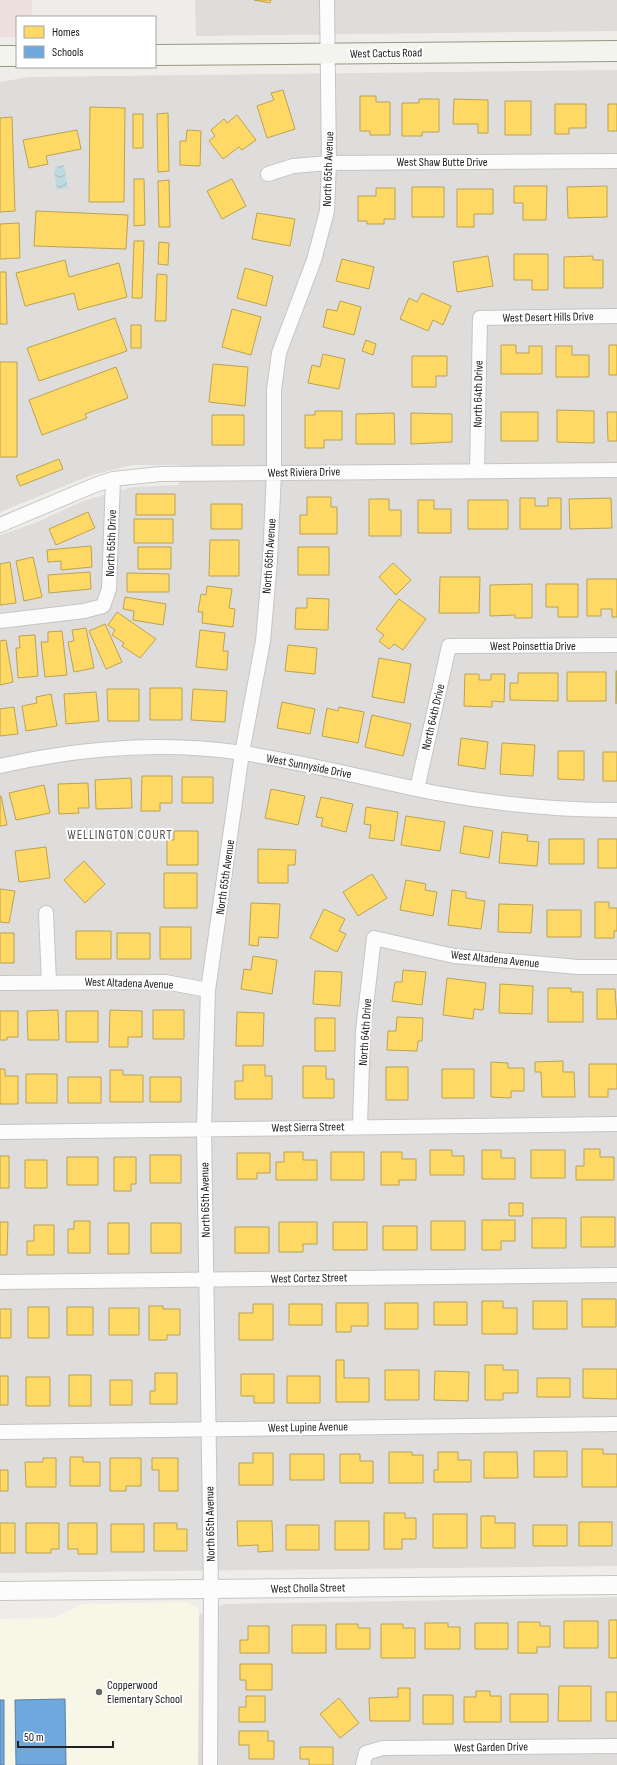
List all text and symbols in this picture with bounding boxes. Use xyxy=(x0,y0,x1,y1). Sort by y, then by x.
legend xyxy=(16,16,156,68)
text: Homes xyxy=(52,25,80,40)
text: Schools xyxy=(52,45,84,60)
street label: West Cactus Road xyxy=(350,45,422,62)
street label: North 65th Avenue xyxy=(320,131,337,207)
street label: West Shaw Butte Drive xyxy=(396,155,488,170)
street label: West Desert Hills Drive xyxy=(502,309,594,326)
street label: North 64th Drive xyxy=(470,360,487,428)
street label: West Riviera Drive xyxy=(268,464,341,481)
street label: North 65th Drive xyxy=(103,509,120,577)
street label: North 65th Avenue xyxy=(259,518,280,594)
street label: West Poinsettia Drive xyxy=(490,639,576,654)
street label: North 64th Drive xyxy=(419,682,448,752)
street label: West Sunnyside Drive xyxy=(265,751,353,782)
district label: WELLINGTON COURT xyxy=(67,827,173,843)
street label: North 65th Avenue xyxy=(213,838,238,916)
street label: West Altadena Avenue xyxy=(450,947,540,972)
street label: West Altadena Avenue xyxy=(84,974,174,993)
street label: North 64th Drive xyxy=(356,998,375,1066)
street label: West Sierra Street xyxy=(271,1119,345,1136)
street label: North 65th Avenue xyxy=(197,1162,214,1238)
street label: West Cortez Street xyxy=(271,1270,348,1287)
street label: West Lupine Avenue xyxy=(268,1419,348,1436)
street label: North 65th Avenue xyxy=(202,1486,219,1562)
street label: West Cholla Street xyxy=(271,1580,346,1597)
place label: Copperwood Elementary School xyxy=(107,1678,182,1707)
marker: Copperwood Elementary School xyxy=(94,1687,104,1697)
scale bar xyxy=(18,1723,113,1749)
text: 50 m xyxy=(24,1730,44,1745)
street label: West Garden Drive xyxy=(454,1739,528,1756)

